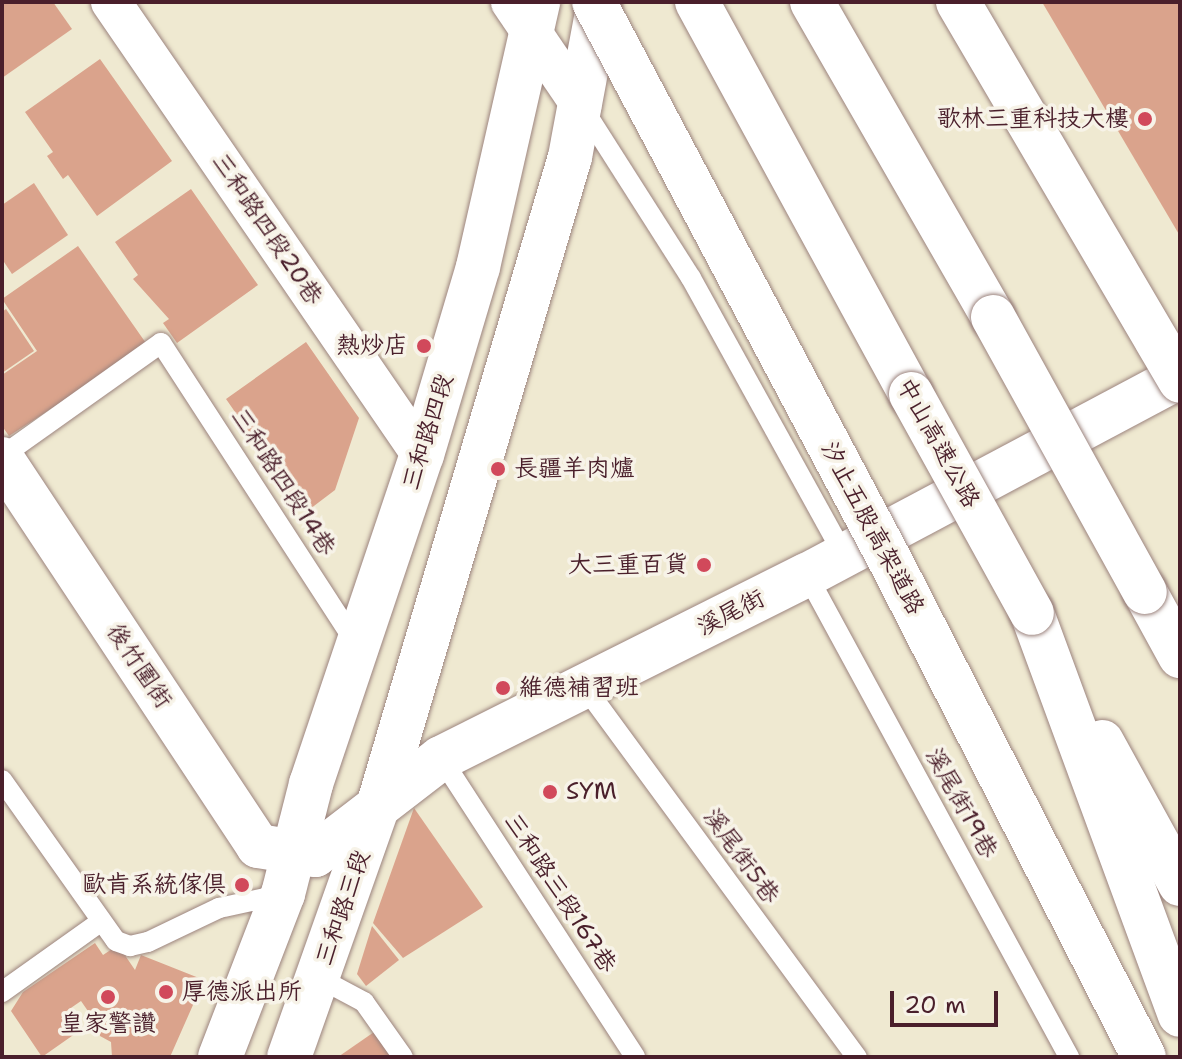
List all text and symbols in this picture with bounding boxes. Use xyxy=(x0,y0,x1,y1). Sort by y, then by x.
place label: 歌林三重科技大樓 xyxy=(937,105,1129,133)
marker: 歌林三重科技大樓 xyxy=(1136,110,1154,128)
street label: 三和路四段20巷 xyxy=(206,148,328,310)
place label: 熱炒店 xyxy=(336,332,408,360)
marker: 熱炒店 xyxy=(415,337,433,355)
street label: 三和路四段 xyxy=(397,370,459,494)
street label: 中山高速公路 xyxy=(890,373,986,513)
street label: 三和路四段14巷 xyxy=(225,403,341,561)
street label: 汐止五股高架道路 xyxy=(814,436,930,620)
place label: 長疆羊肉爐 xyxy=(514,455,634,483)
marker: 長疆羊肉爐 xyxy=(489,460,507,478)
place label: 大三重百貨 xyxy=(568,551,688,579)
marker: 大三重百貨 xyxy=(695,556,713,574)
street label: 溪尾街 xyxy=(692,584,770,642)
street label: 後竹圍街 xyxy=(100,618,178,714)
place label: 維德補習班 xyxy=(519,674,639,702)
marker: 維德補習班 xyxy=(494,679,512,697)
street label: 溪尾街19巷 xyxy=(919,743,1003,863)
place label: SYM xyxy=(566,778,617,806)
marker: SYM xyxy=(541,783,559,801)
street label: 溪尾街5巷 xyxy=(697,803,785,909)
street label: 三和路三段167巷 xyxy=(498,808,622,978)
street label: 三和路三段 xyxy=(310,847,376,969)
place label: 歐肯系統傢俱 xyxy=(82,871,226,899)
marker: 歐肯系統傢俱 xyxy=(233,876,251,894)
scale bar xyxy=(894,975,1002,1025)
place label: 厚德派出所 xyxy=(182,978,302,1006)
marker: 厚德派出所 xyxy=(157,983,175,1001)
marker: 皇家警讚 xyxy=(99,988,117,1006)
text: 20 m xyxy=(904,989,966,1021)
place label: 皇家警讚 xyxy=(60,1010,156,1038)

